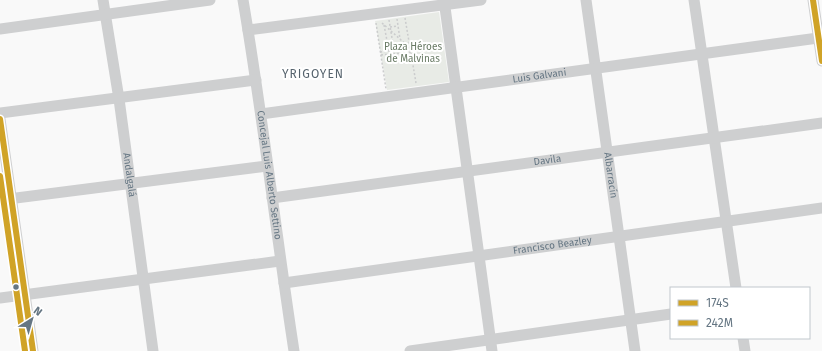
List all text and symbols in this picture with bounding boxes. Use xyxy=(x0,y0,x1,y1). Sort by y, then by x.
park label: Plaza Héroes de Malvinas xyxy=(384,41,442,65)
street label: Luis Galvani xyxy=(512,66,567,86)
district label: YRIGOYEN xyxy=(282,67,344,81)
street label: Concejal Luis Alberto Settino xyxy=(254,110,284,241)
street label: Andalgalá xyxy=(120,152,138,198)
street label: Albarracín xyxy=(601,152,620,199)
street label: Davila xyxy=(533,153,562,168)
street label: Francisco Beazley xyxy=(512,234,593,257)
unlabelled marker xyxy=(11,282,21,292)
legend xyxy=(670,287,810,339)
text: 174S xyxy=(706,296,729,310)
north arrow xyxy=(12,299,52,339)
text: N xyxy=(31,304,45,319)
text: 242M xyxy=(706,316,733,330)

